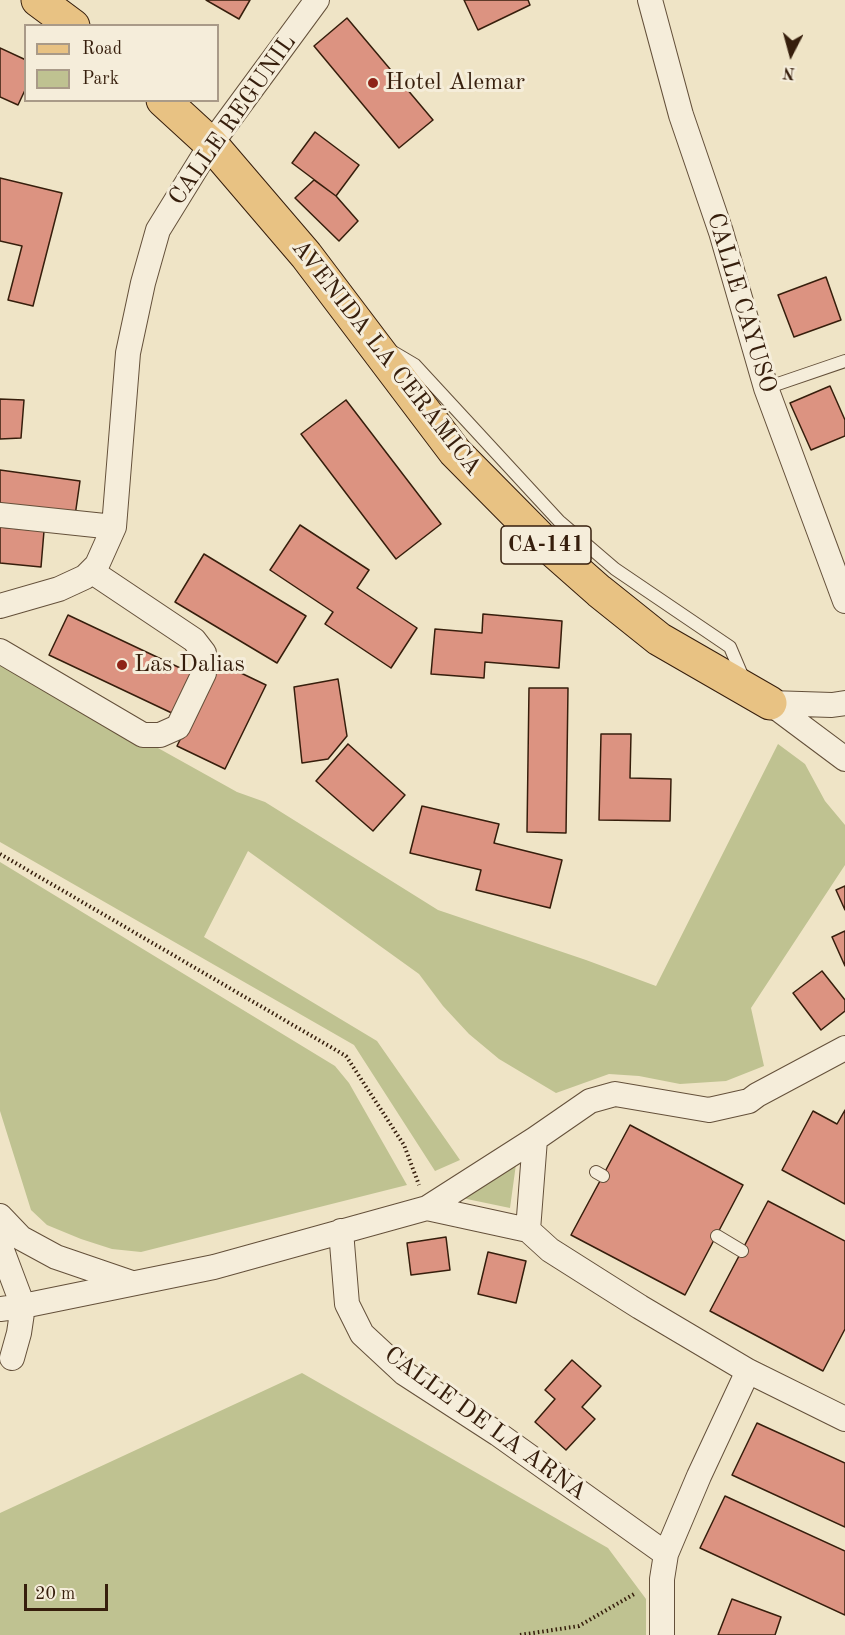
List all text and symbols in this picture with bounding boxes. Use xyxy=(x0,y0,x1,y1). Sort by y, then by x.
legend xyxy=(24,24,219,102)
north arrow xyxy=(761,24,821,84)
street label: CALLE REGUNIL xyxy=(163,29,303,211)
text: Road xyxy=(82,40,122,58)
text: N xyxy=(782,63,796,80)
place label: Hotel Alemar xyxy=(385,69,525,97)
text: Park xyxy=(82,70,119,88)
marker: Hotel Alemar xyxy=(366,76,380,90)
street label: CALLE CAYUSO xyxy=(700,209,782,397)
street label: AVENIDA LA CERÁMICA xyxy=(285,234,487,482)
road number: CA-141 xyxy=(501,526,591,564)
place label: Las Dalias xyxy=(134,651,245,679)
marker: Las Dalias xyxy=(115,658,129,672)
street label: CALLE DE LA ARNA xyxy=(378,1341,592,1507)
scale bar xyxy=(27,1572,111,1610)
text: 20 m xyxy=(35,1585,75,1603)

